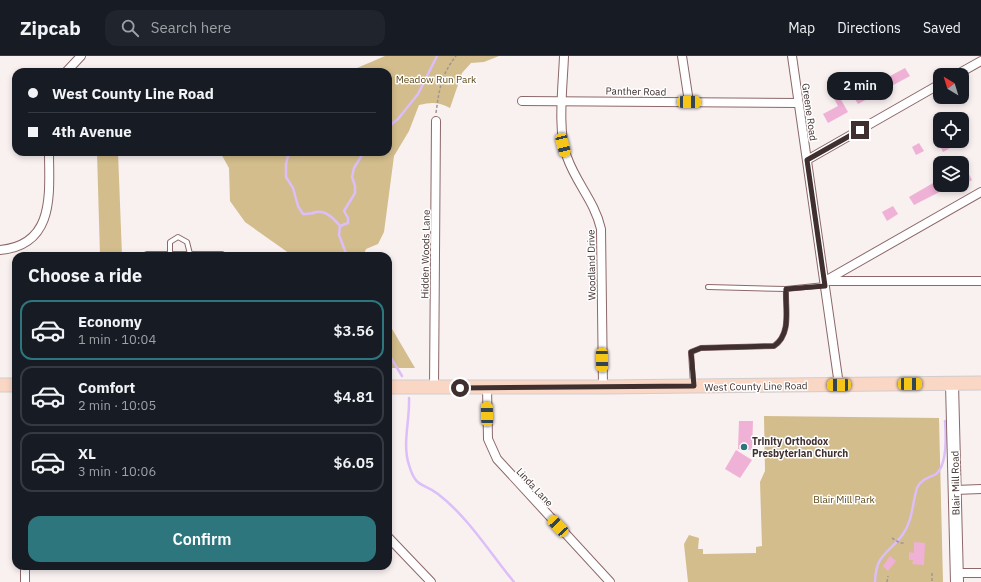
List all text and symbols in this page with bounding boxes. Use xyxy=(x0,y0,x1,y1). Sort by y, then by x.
search box xyxy=(105,10,385,46)
text: Zipcab xyxy=(20,16,81,40)
icon: search xyxy=(119,17,141,39)
text: Search here xyxy=(151,18,231,37)
text: Map xyxy=(788,19,815,37)
text: Directions xyxy=(837,19,901,37)
text: Saved xyxy=(923,19,961,37)
north arrow xyxy=(933,68,969,104)
map controls xyxy=(933,68,969,192)
callout: 2 min xyxy=(827,72,893,100)
park label: Meadow Run Park xyxy=(396,73,477,86)
text: 2 min xyxy=(843,77,877,94)
street label: Greene Road xyxy=(799,82,820,142)
text: West County Line Road xyxy=(52,84,214,103)
street label: Panther Road xyxy=(606,84,666,99)
car xyxy=(677,96,701,108)
button: locate xyxy=(933,112,969,148)
route end xyxy=(851,121,869,139)
text: 4th Avenue xyxy=(52,122,132,141)
car xyxy=(554,132,572,158)
button: layers xyxy=(933,156,969,192)
street label: Hidden Woods Lane xyxy=(418,209,433,299)
street label: Woodland Drive xyxy=(584,229,599,301)
text: Choose a ride xyxy=(28,264,142,287)
icon: car xyxy=(30,312,66,348)
text: Economy xyxy=(78,312,142,331)
text: $3.56 xyxy=(334,321,374,340)
text: 1 min · 10:04 xyxy=(78,331,156,348)
car xyxy=(596,348,608,372)
icon: car xyxy=(30,378,66,414)
text: Comfort xyxy=(78,378,135,397)
car xyxy=(898,378,922,390)
route start xyxy=(451,379,469,397)
street label: West County Line Road xyxy=(704,379,808,394)
car xyxy=(827,379,851,391)
text: $4.81 xyxy=(334,387,374,406)
text: 2 min · 10:05 xyxy=(78,397,156,414)
car xyxy=(481,402,493,426)
place label: Trinity Orthodox Presbyterian Church xyxy=(752,435,848,460)
marker: Trinity Orthodox Presbyterian Church xyxy=(739,442,749,452)
icon: car xyxy=(30,444,66,480)
text: XL xyxy=(78,444,96,463)
street label: Blair Mill Road xyxy=(948,451,963,515)
text: $6.05 xyxy=(334,453,374,472)
text: 3 min · 10:06 xyxy=(78,463,156,480)
street label: Linda Lane xyxy=(513,465,556,510)
park label: Blair Mill Park xyxy=(813,493,876,506)
car xyxy=(545,513,571,539)
button: Confirm xyxy=(28,516,376,562)

